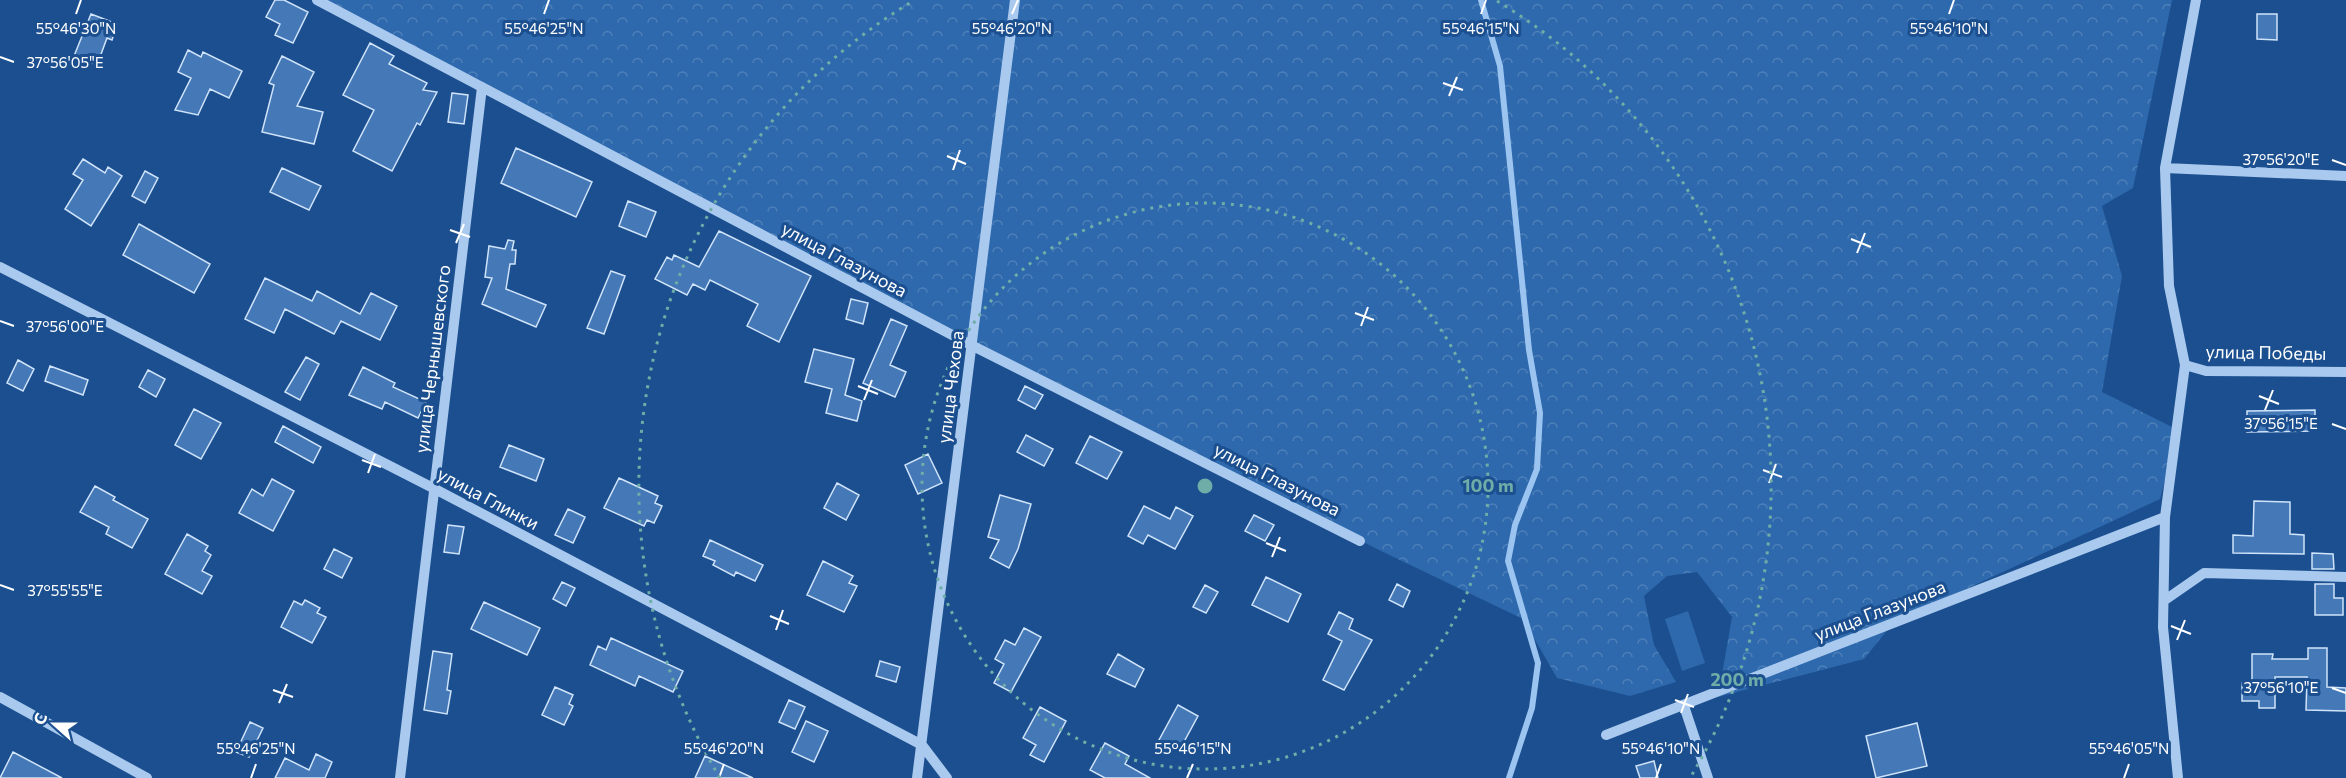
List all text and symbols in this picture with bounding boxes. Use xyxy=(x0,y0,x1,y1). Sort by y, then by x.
text: 55°46'30"N xyxy=(36,19,116,37)
text: 55°46'25"N xyxy=(504,19,584,37)
text: 55°46'20"N xyxy=(972,19,1052,37)
text: 55°46'15"N xyxy=(1442,19,1520,37)
text: 55°46'10"N xyxy=(1910,19,1988,37)
text: 37°56'05"E xyxy=(26,53,104,71)
text: 37°56'20"E xyxy=(2243,150,2320,168)
street label: улица Глазунова xyxy=(778,217,911,301)
street label: улица Чернышевского xyxy=(410,263,454,454)
text: 37°56'00"E xyxy=(26,317,104,335)
street label: улица Чехова xyxy=(932,329,968,444)
street label: улица Победы xyxy=(2205,340,2327,364)
text: 37°56'15"E xyxy=(2244,414,2318,432)
street label: улица Глазунова xyxy=(1211,438,1344,520)
street label: улица Глинки xyxy=(434,462,543,534)
text: 100 m xyxy=(1462,474,1514,496)
centre of rings xyxy=(1195,476,1215,496)
street label: улица Глазунова xyxy=(1811,575,1948,645)
text: 37°55'55"E xyxy=(27,581,103,599)
text: 200 m xyxy=(1710,668,1764,690)
text: 37°56'10"E xyxy=(2243,678,2319,696)
north arrow xyxy=(24,694,84,754)
text: С xyxy=(29,710,50,727)
text: 55°46'25"N xyxy=(216,739,296,757)
text: 55°46'20"N xyxy=(684,739,764,757)
text: 55°46'15"N xyxy=(1154,739,1232,757)
text: 55°46'10"N xyxy=(1622,739,1700,757)
text: 55°46'05"N xyxy=(2089,739,2169,757)

